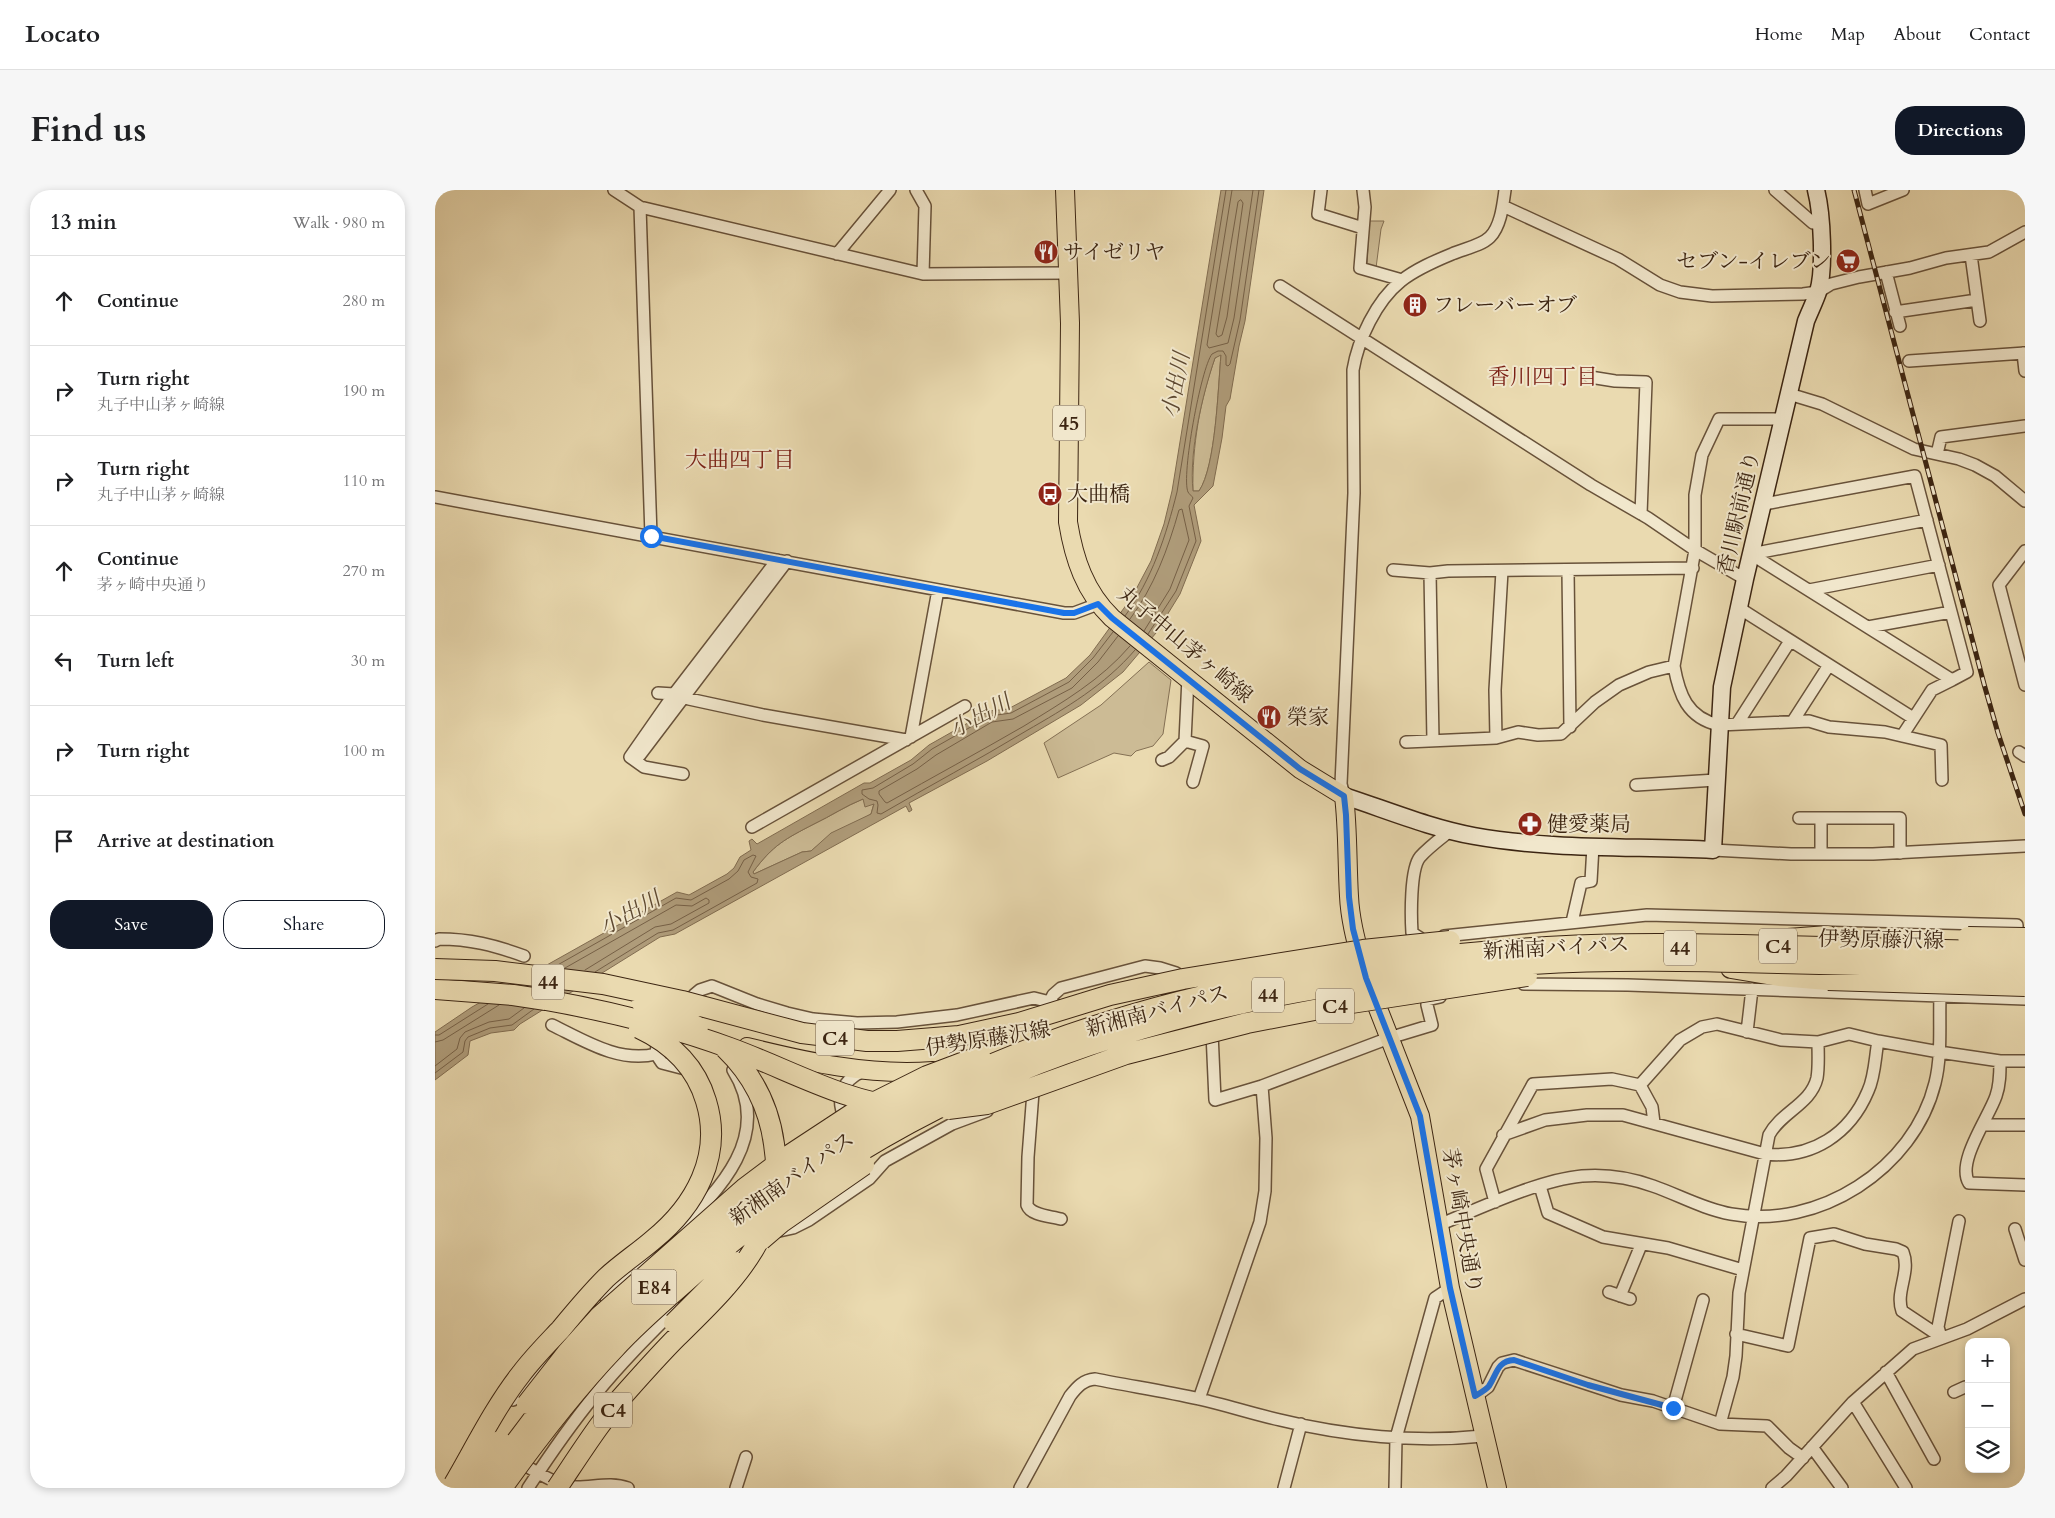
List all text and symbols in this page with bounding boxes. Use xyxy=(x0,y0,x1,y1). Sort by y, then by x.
text: Locato xyxy=(25,18,100,51)
text: Home xyxy=(1755,22,1803,47)
text: Map xyxy=(1831,22,1865,47)
text: About xyxy=(1893,22,1941,47)
text: Contact xyxy=(1969,22,2030,47)
text: Find us xyxy=(30,106,146,154)
button: Directions xyxy=(1895,106,2025,155)
text: 13 min xyxy=(50,208,117,237)
text: Walk · 980 m xyxy=(293,212,385,234)
place label: サイゼリヤ xyxy=(1063,238,1165,267)
restaurant icon: サイゼリヤ xyxy=(1033,239,1059,265)
place label: セブン-イレブン xyxy=(1676,247,1831,276)
supermarket icon: セブン-イレブン xyxy=(1835,248,1861,274)
icon: ahead xyxy=(50,287,78,315)
text: Continue xyxy=(97,288,179,314)
text: 280 m xyxy=(343,290,385,312)
place label: フレーバーオブ xyxy=(1433,291,1577,320)
building icon: フレーバーオブ xyxy=(1402,292,1428,318)
water label: 小出川 xyxy=(1155,348,1197,420)
district label: 香川四丁目 xyxy=(1488,362,1598,392)
text: Turn right xyxy=(97,366,189,392)
icon: right xyxy=(50,377,78,405)
text: 190 m xyxy=(343,380,385,402)
text: 丸子中山茅ヶ崎線 xyxy=(97,394,225,416)
road number: 45 xyxy=(1053,406,1085,440)
district label: 大曲四丁目 xyxy=(685,445,795,475)
street label: 香川駅前通り xyxy=(1711,448,1767,578)
text: Turn right xyxy=(97,456,189,482)
icon: right xyxy=(50,467,78,495)
text: 110 m xyxy=(343,470,385,492)
place label: 大曲橋 xyxy=(1067,480,1130,509)
bus stop icon: 大曲橋 xyxy=(1037,481,1063,507)
text: 丸子中山茅ヶ崎線 xyxy=(97,484,225,506)
route start xyxy=(640,525,663,548)
text: Continue xyxy=(97,546,179,572)
icon: ahead xyxy=(50,557,78,585)
text: 270 m xyxy=(343,560,385,582)
text: 茅ヶ崎中央通り xyxy=(97,574,209,596)
street label: 丸子中山茅ヶ崎線 xyxy=(1111,580,1259,710)
icon: left xyxy=(50,647,78,675)
text: Turn left xyxy=(97,648,174,674)
text: 30 m xyxy=(351,650,385,672)
water label: 小出川 xyxy=(944,686,1018,745)
place label: 榮家 xyxy=(1287,703,1329,732)
restaurant icon: 榮家 xyxy=(1256,704,1282,730)
icon: right xyxy=(50,737,78,765)
text: Turn right xyxy=(97,738,189,764)
text: 100 m xyxy=(343,740,385,762)
place label: 健愛薬局 xyxy=(1547,810,1631,839)
pharmacy icon: 健愛薬局 xyxy=(1517,811,1543,837)
icon: arrive xyxy=(50,827,78,855)
text: Arrive at destination xyxy=(97,828,274,854)
water label: 小出川 xyxy=(594,883,668,942)
button: Save xyxy=(50,900,213,949)
button: Share xyxy=(223,900,385,949)
street label: 伊勢原藤沢線 xyxy=(1818,924,1944,956)
road number: C4 xyxy=(1759,928,1797,964)
street label: 新湘南バイパス xyxy=(1482,930,1630,966)
road number: 44 xyxy=(1664,930,1696,966)
road number: 44 xyxy=(532,964,564,1000)
street label: 新湘南バイパス xyxy=(1082,978,1232,1044)
road number: 44 xyxy=(1252,978,1284,1012)
road number: C4 xyxy=(1316,988,1354,1024)
street label: 伊勢原藤沢線 xyxy=(924,1015,1052,1063)
road number: C4 xyxy=(816,1020,854,1056)
street label: 新湘南バイパス xyxy=(724,1125,860,1233)
street label: 茅ヶ崎中央通り xyxy=(1435,1146,1489,1296)
road number: E84 xyxy=(631,1270,677,1304)
map controls xyxy=(1965,1338,2010,1473)
button: + xyxy=(1965,1338,2010,1383)
button: − xyxy=(1965,1383,2010,1428)
road number: C4 xyxy=(594,1392,632,1428)
route end xyxy=(1662,1397,1685,1420)
button: layers xyxy=(1965,1428,2010,1473)

